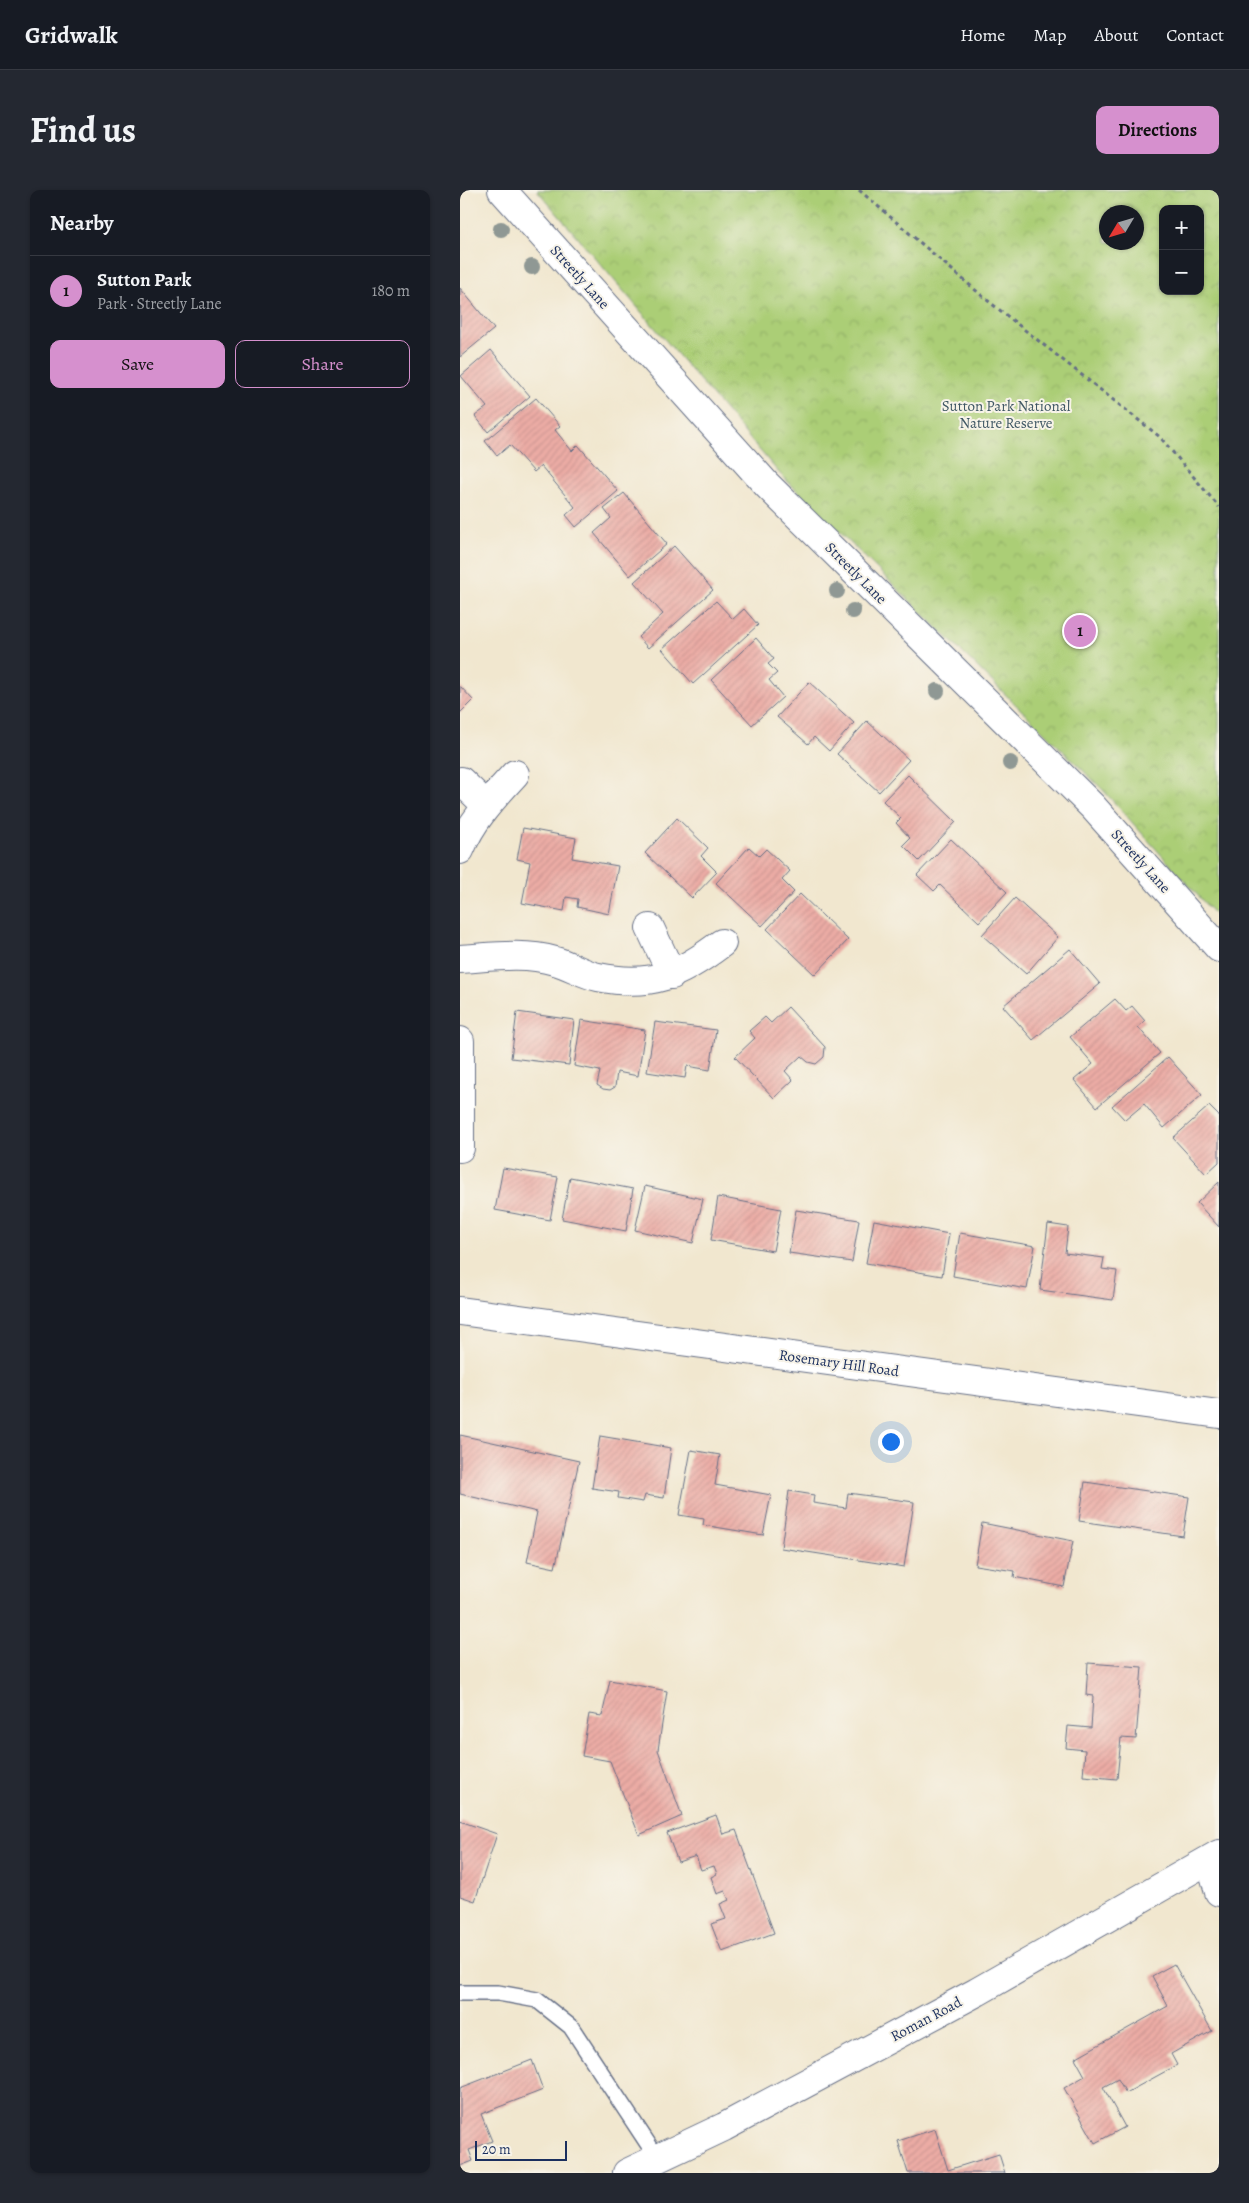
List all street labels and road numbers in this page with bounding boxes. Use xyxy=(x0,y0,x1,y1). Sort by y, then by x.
street label: Streetly Lane xyxy=(546,241,614,314)
street label: Streetly Lane xyxy=(821,538,891,608)
street label: Streetly Lane xyxy=(1107,825,1175,898)
street label: Rosemary Hill Road xyxy=(778,1345,901,1381)
street label: Roman Road xyxy=(887,1991,966,2046)

